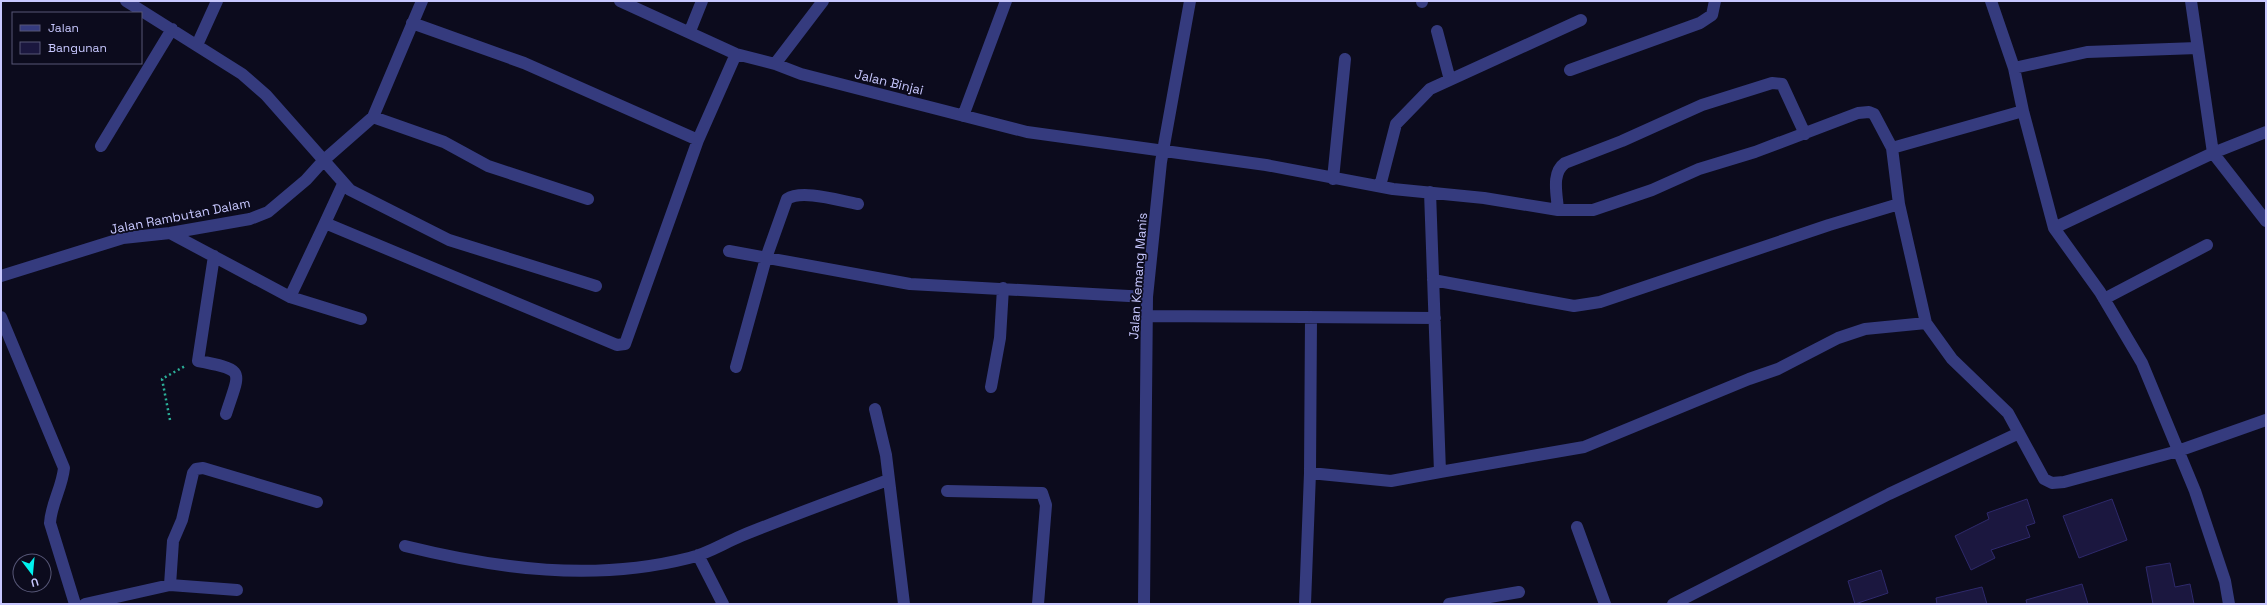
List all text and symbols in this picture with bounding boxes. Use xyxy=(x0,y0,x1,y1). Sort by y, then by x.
legend xyxy=(12,12,142,64)
text: Jalan xyxy=(48,20,79,36)
text: Bangunan xyxy=(48,40,107,56)
street label: Jalan Binjai xyxy=(853,65,925,99)
street label: Jalan Rambutan Dalam xyxy=(108,194,252,238)
street label: Jalan Kemang Manis xyxy=(1125,212,1151,340)
north arrow xyxy=(12,553,52,593)
text: U xyxy=(29,575,40,590)

